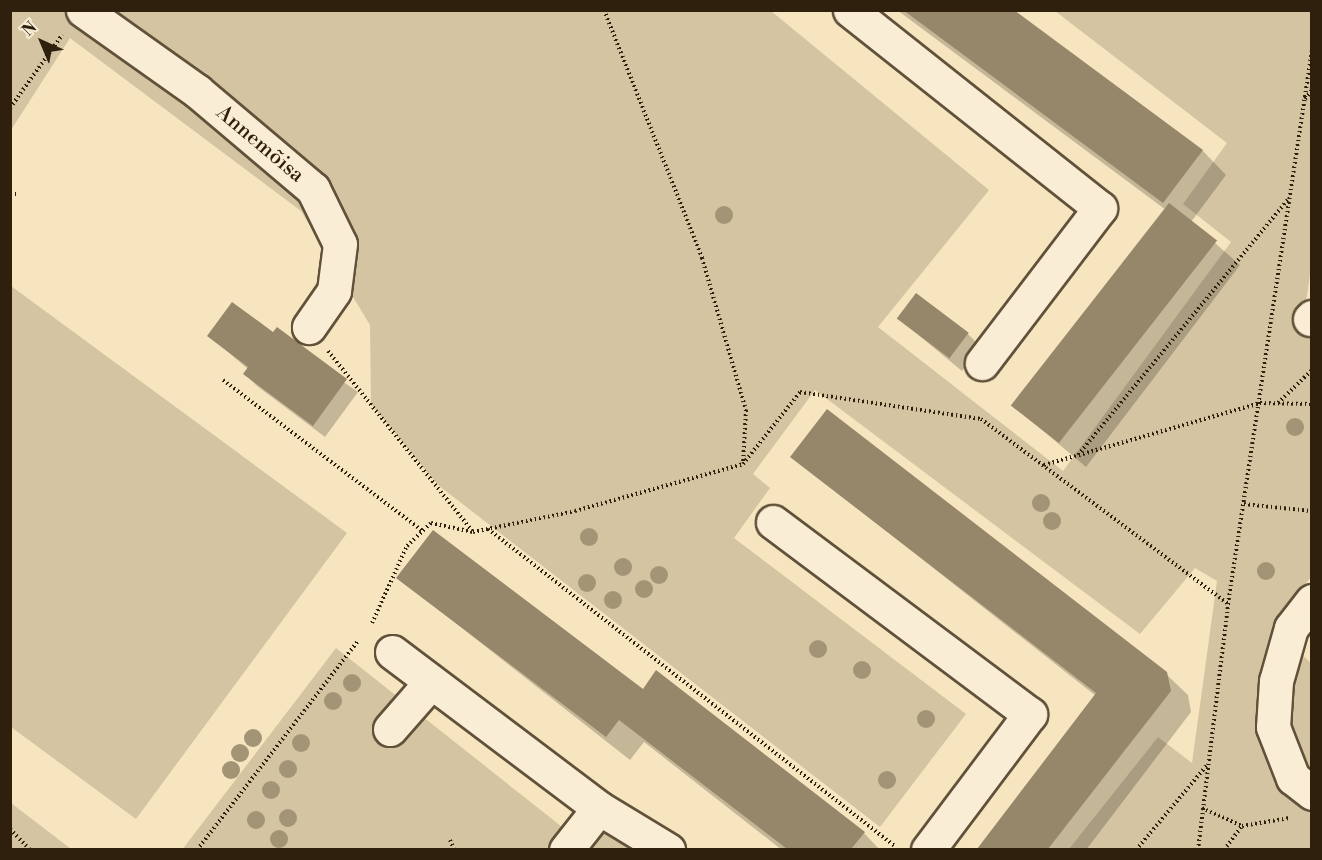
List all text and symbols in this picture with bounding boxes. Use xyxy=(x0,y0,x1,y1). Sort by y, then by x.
north arrow xyxy=(12,12,72,72)
text: N xyxy=(18,17,41,41)
street label: Annemõisa xyxy=(211,100,309,188)

